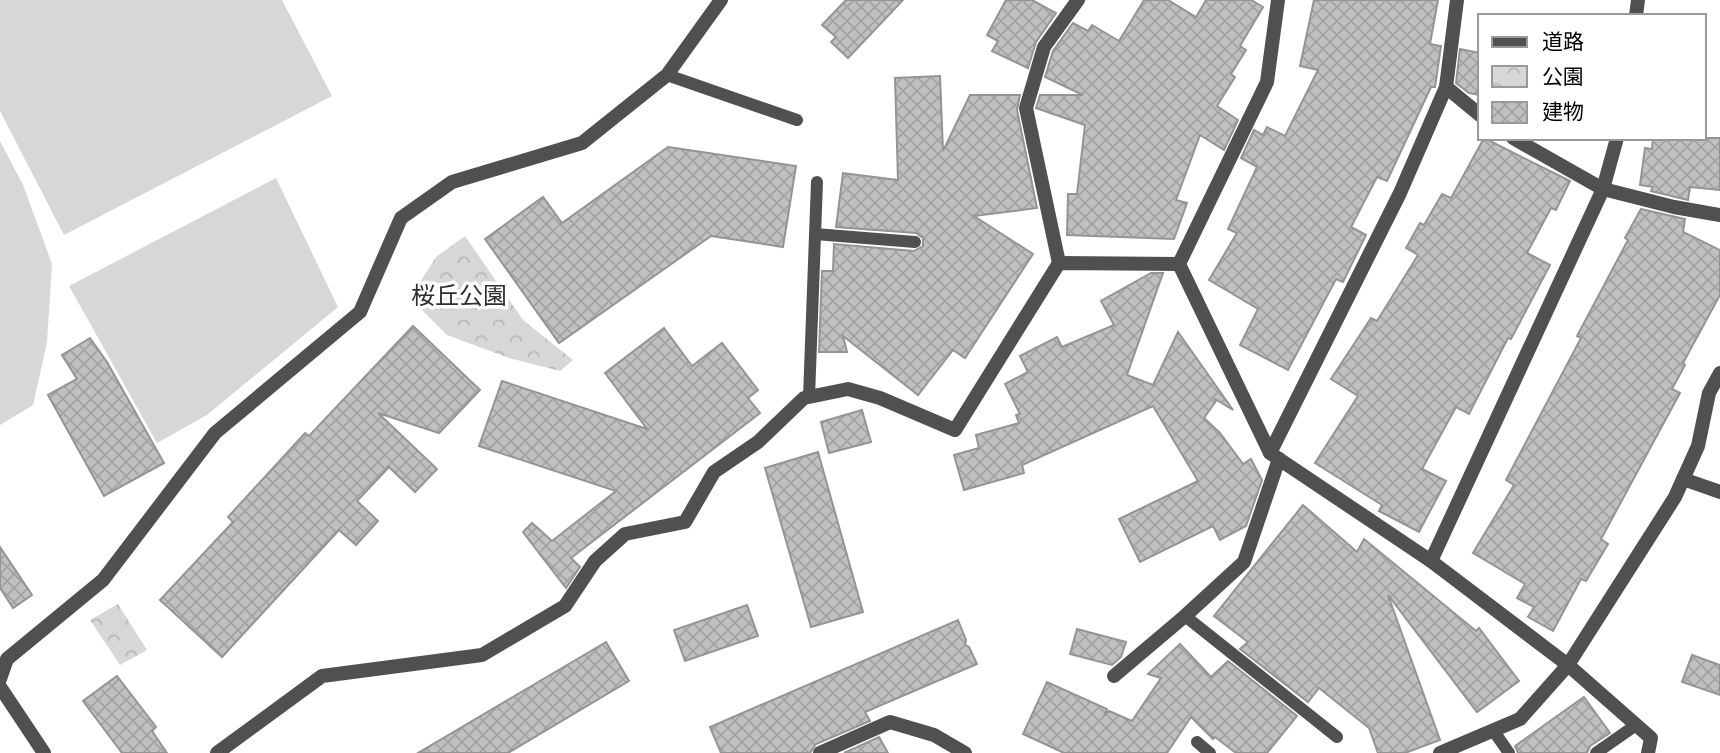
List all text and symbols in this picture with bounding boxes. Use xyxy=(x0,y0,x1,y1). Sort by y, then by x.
legend xyxy=(1478,14,1706,140)
text: 道路 xyxy=(1542,30,1584,53)
text: 公園 xyxy=(1542,65,1584,88)
text: 建物 xyxy=(1542,100,1584,123)
park label: 桜丘公園 xyxy=(411,282,507,309)

